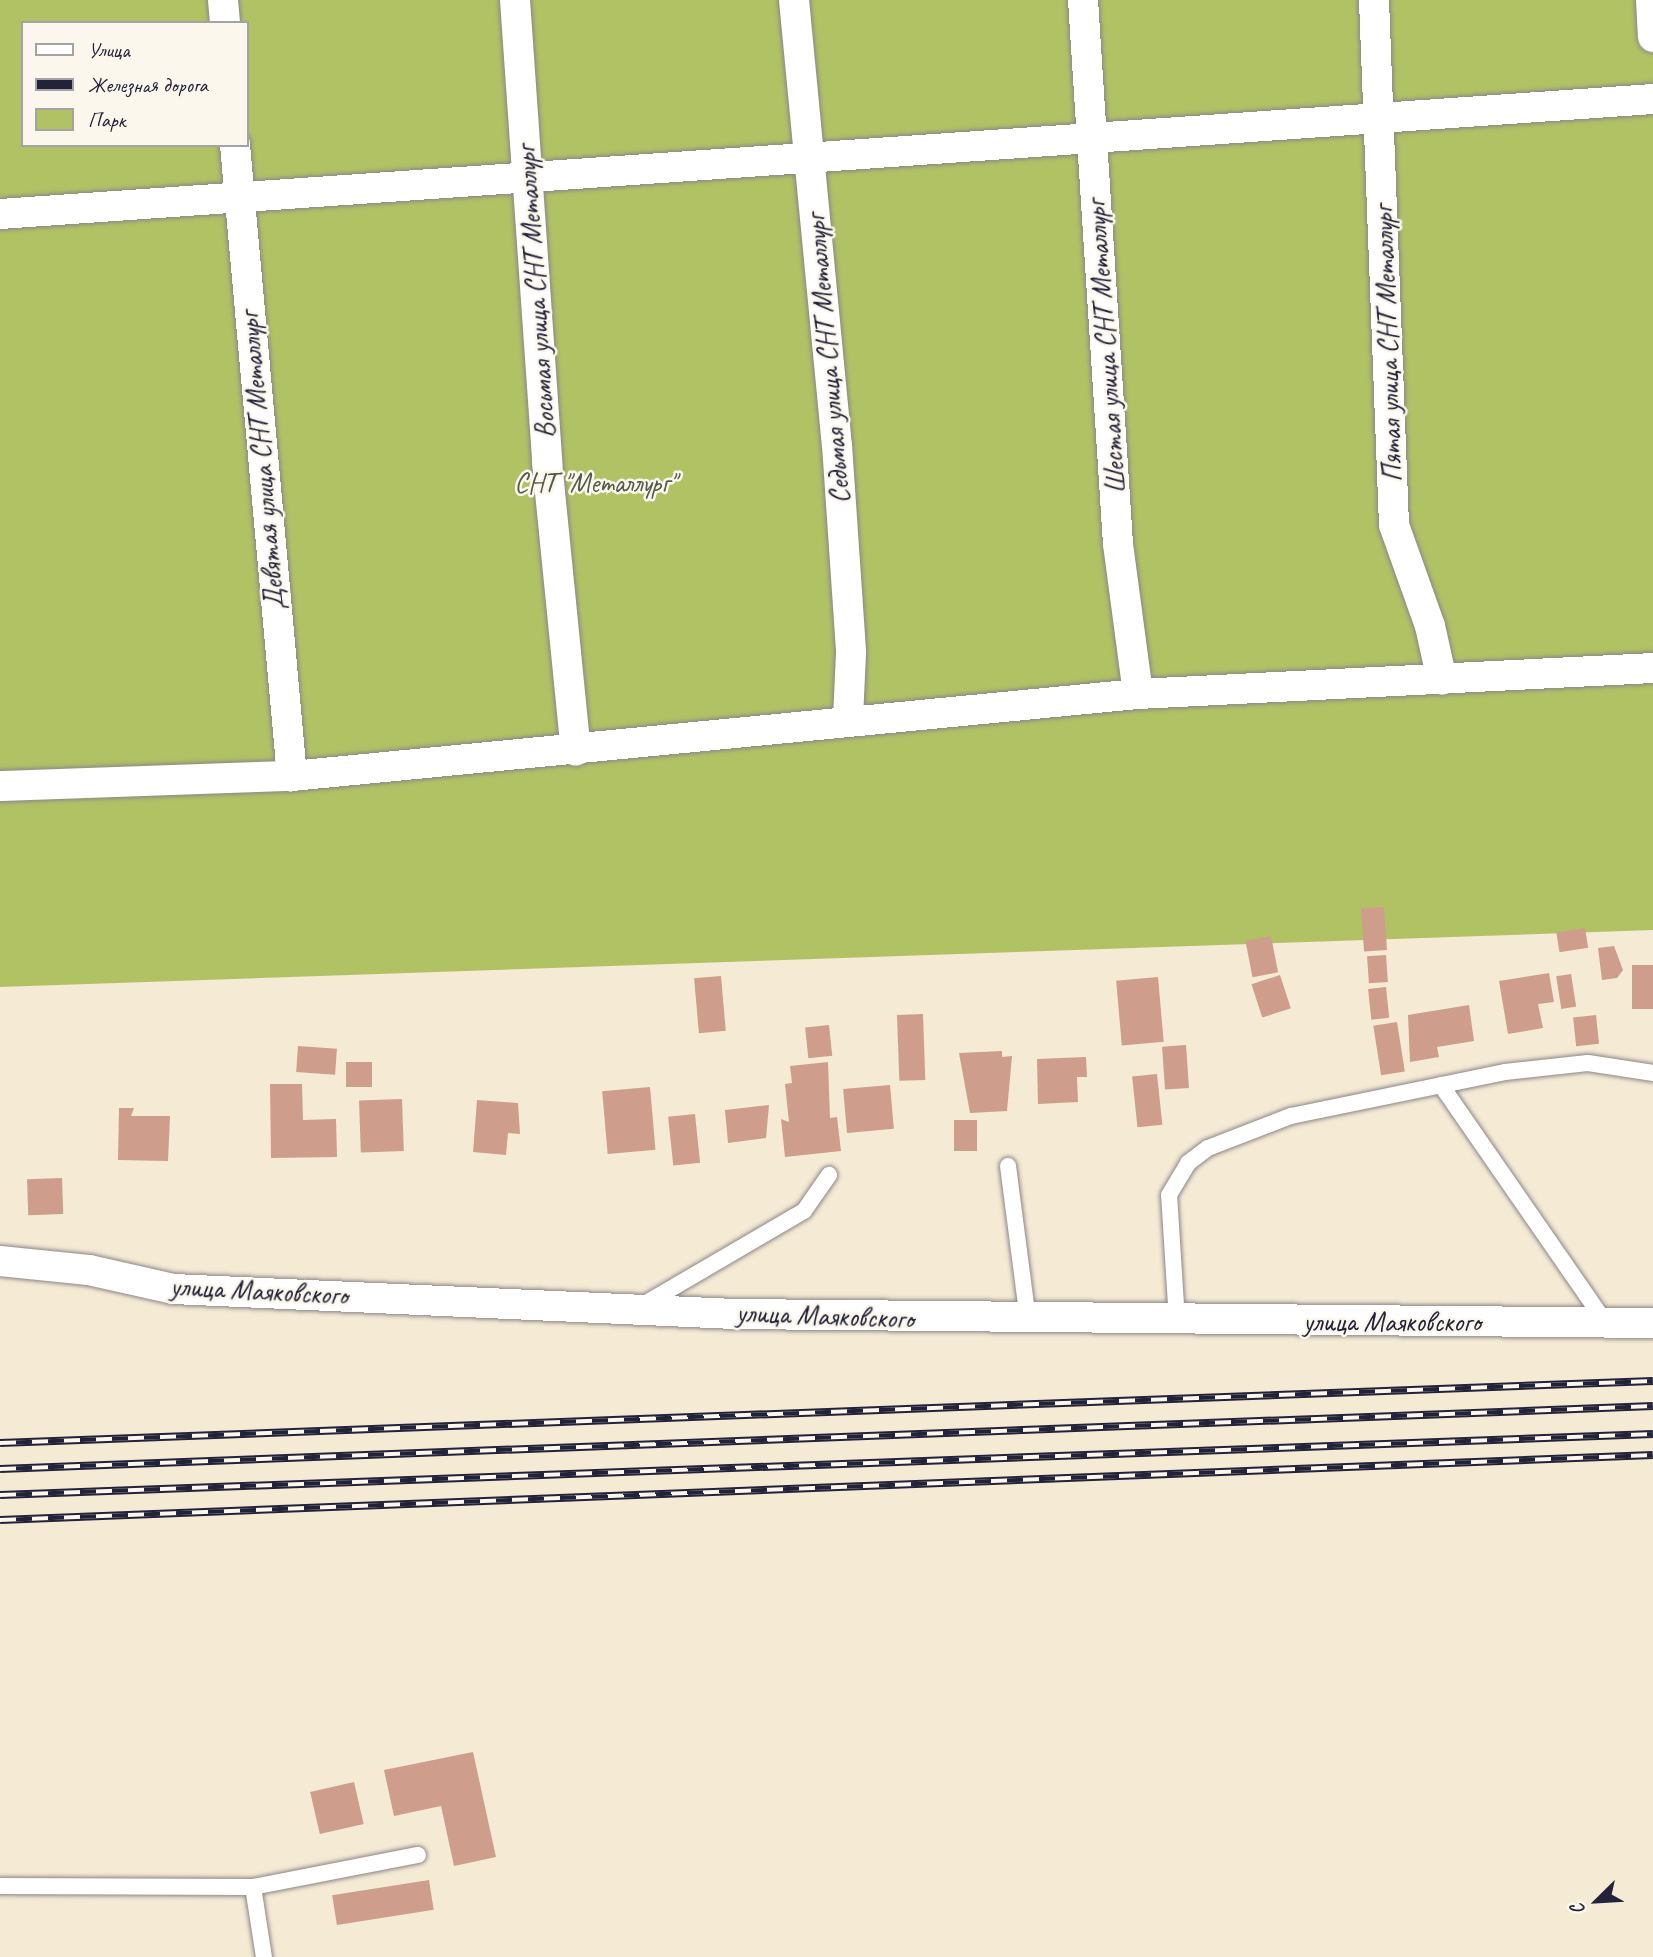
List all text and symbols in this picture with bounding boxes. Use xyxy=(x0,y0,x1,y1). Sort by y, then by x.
legend xyxy=(21,21,248,147)
text: Улица xyxy=(88,37,130,63)
text: Железная дорога xyxy=(88,72,208,98)
text: Парк xyxy=(88,107,125,133)
street label: Восьмая улица СНТ Металлург xyxy=(509,145,563,439)
street label: Шестая улица СНТ Металлург xyxy=(1079,199,1133,495)
street label: Пятая улица СНТ Металлург xyxy=(1366,205,1410,483)
street label: Седьмая улица СНТ Металлург xyxy=(799,213,857,505)
street label: Девятая улица СНТ Металлург xyxy=(232,310,292,612)
park label: СНТ "Металлург" xyxy=(514,466,676,500)
street label: улица Маяковского xyxy=(169,1270,349,1312)
street label: улица Маяковского xyxy=(735,1296,915,1336)
street label: улица Маяковского xyxy=(1303,1305,1481,1339)
north arrow xyxy=(1562,1866,1632,1936)
text: С xyxy=(1565,1900,1591,1919)

